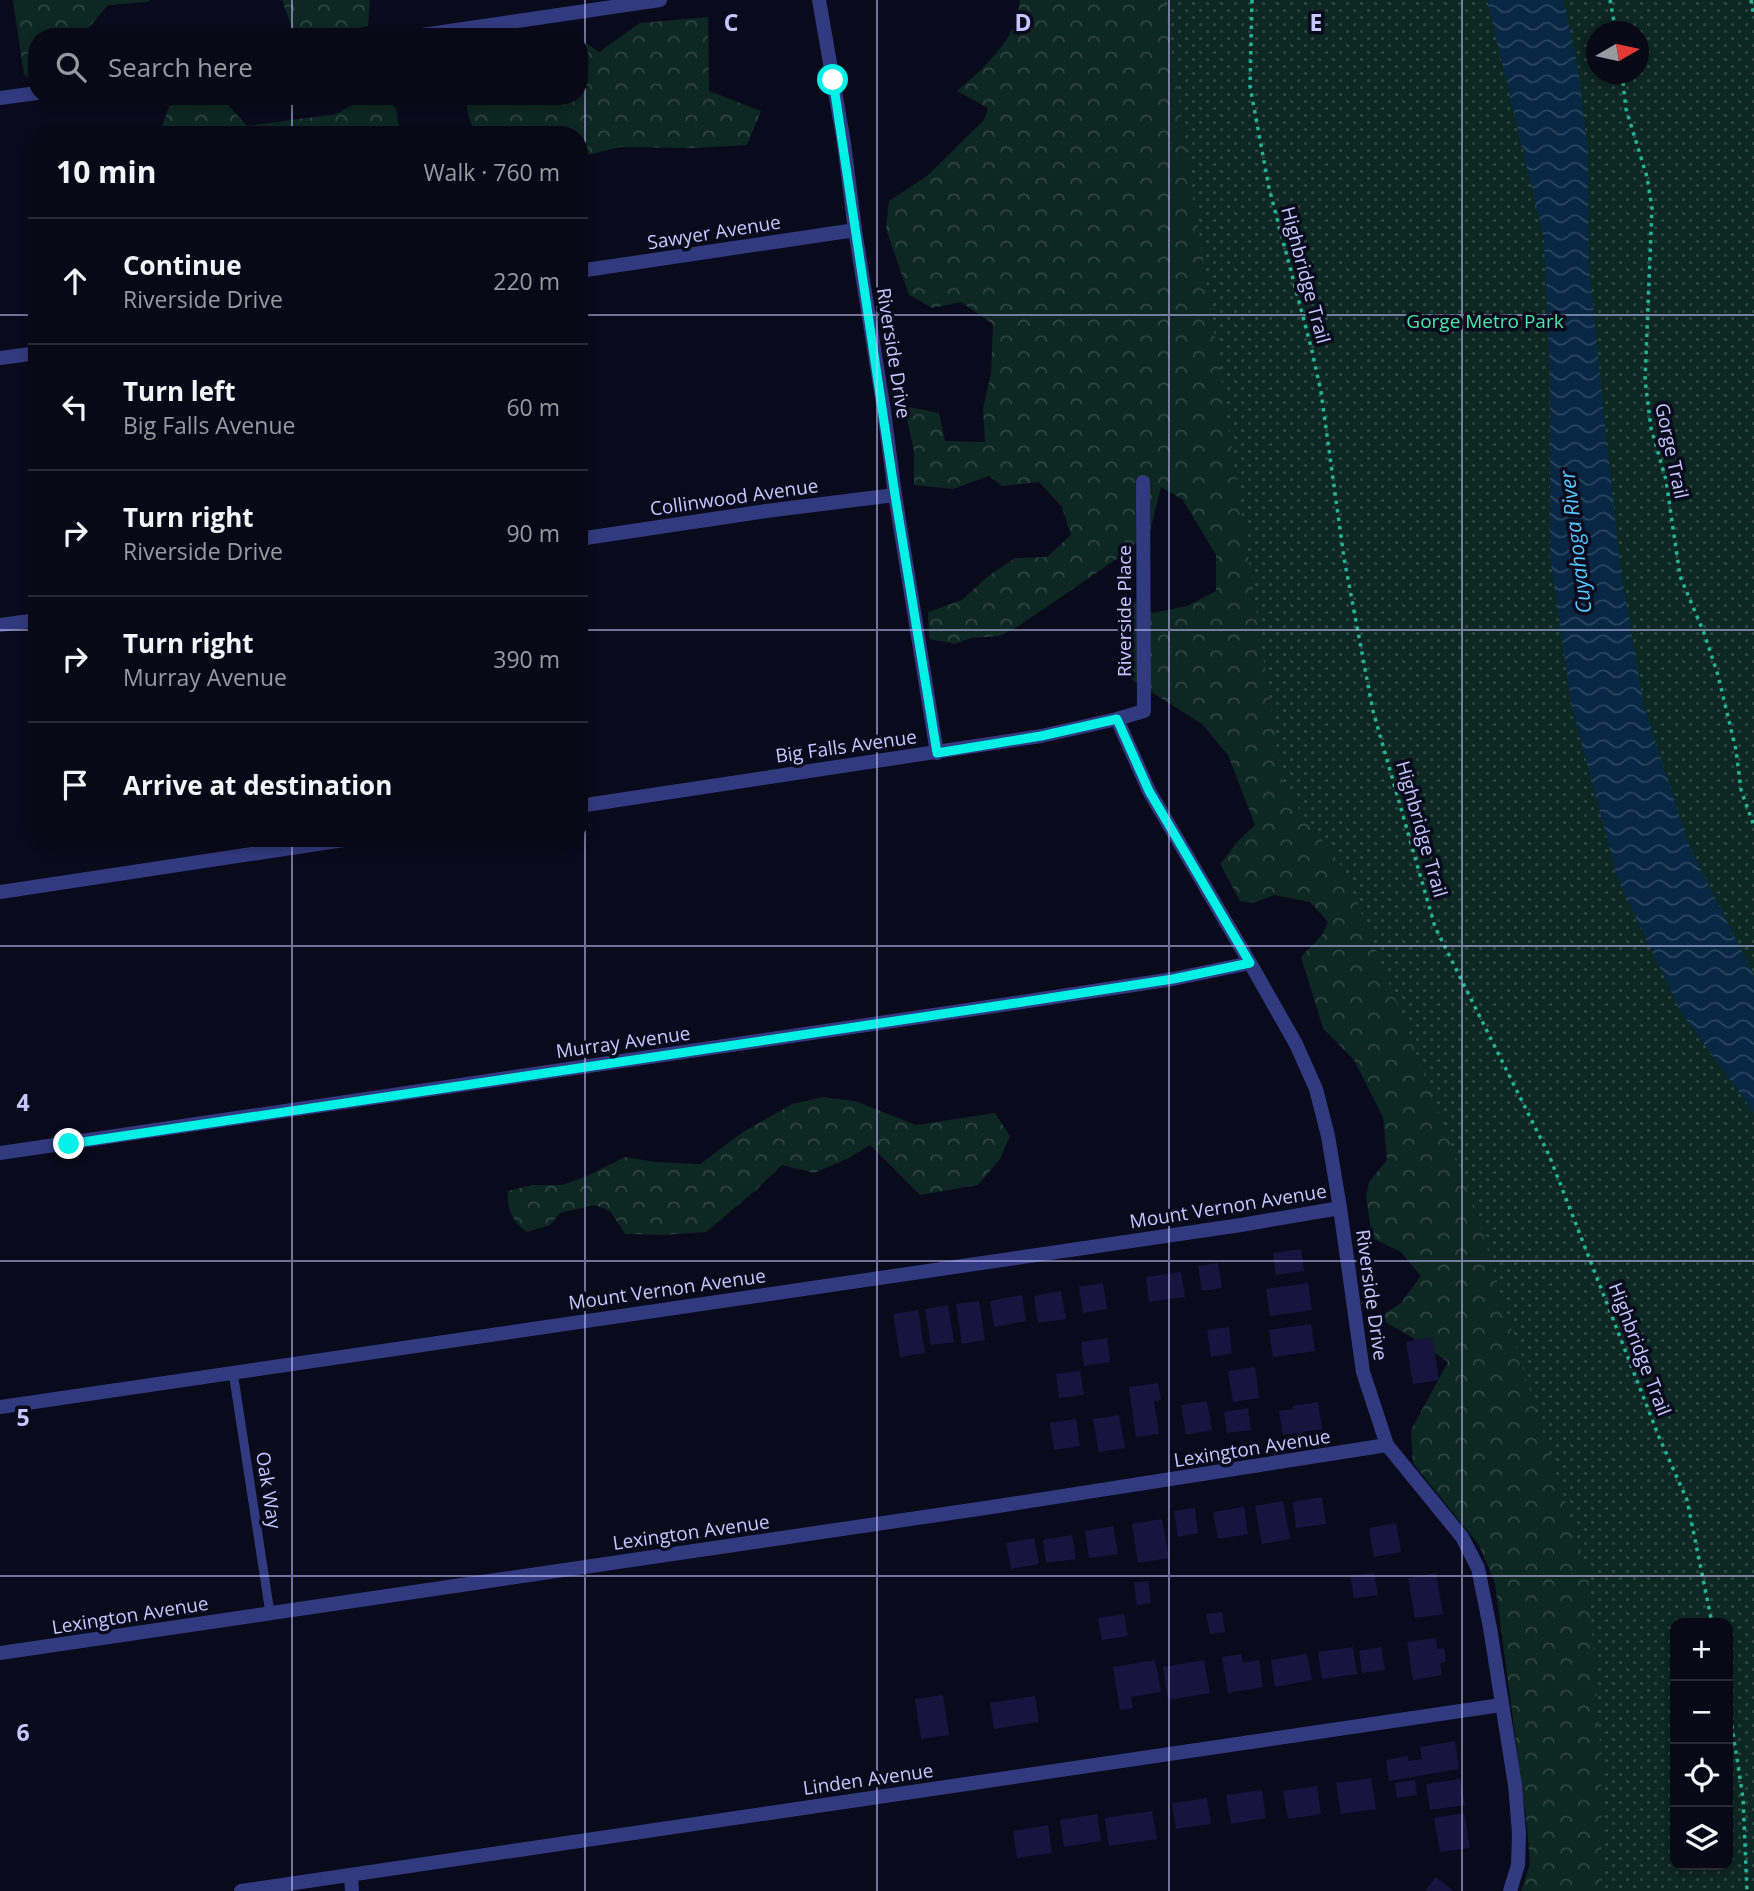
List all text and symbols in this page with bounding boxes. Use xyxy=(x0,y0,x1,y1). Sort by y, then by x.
text: C xyxy=(724,6,738,38)
text: D xyxy=(1014,6,1032,38)
text: E xyxy=(1310,6,1322,38)
north arrow xyxy=(1586,21,1649,84)
search box xyxy=(28,28,588,105)
icon: search xyxy=(52,48,90,86)
text: Search here xyxy=(108,49,253,85)
route start xyxy=(817,64,848,95)
text: 10 min xyxy=(56,151,156,192)
text: Walk · 760 m xyxy=(423,156,560,188)
street label: Highbridge Trail xyxy=(1275,204,1337,346)
street label: Sawyer Avenue xyxy=(645,209,783,255)
text: Continue xyxy=(123,247,242,283)
icon: ahead xyxy=(56,262,94,300)
text: 220 m xyxy=(493,265,560,297)
text: Riverside Drive xyxy=(123,283,283,315)
street label: Riverside Drive xyxy=(871,286,917,420)
park label: Gorge Metro Park xyxy=(1406,308,1564,334)
text: Turn left xyxy=(123,373,235,409)
icon: left xyxy=(56,388,94,426)
text: 60 m xyxy=(506,391,560,423)
street label: Gorge Trail xyxy=(1649,401,1695,501)
text: Big Falls Avenue xyxy=(123,409,295,441)
water label: Cuyahoga River xyxy=(1552,468,1598,615)
street label: Collinwood Avenue xyxy=(648,472,820,522)
text: Turn right xyxy=(123,499,254,535)
icon: right xyxy=(56,514,94,552)
text: 90 m xyxy=(506,517,560,549)
text: Riverside Drive xyxy=(123,535,283,567)
street label: Riverside Place xyxy=(1111,545,1137,677)
text: Turn right xyxy=(123,625,254,661)
icon: right xyxy=(56,640,94,678)
text: 390 m xyxy=(493,643,560,675)
text: Murray Avenue xyxy=(123,661,287,693)
street label: Big Falls Avenue xyxy=(774,723,918,769)
street label: Highbridge Trail xyxy=(1390,758,1454,900)
icon: arrive xyxy=(56,766,94,804)
text: Arrive at destination xyxy=(123,767,392,803)
street label: Murray Avenue xyxy=(554,1020,692,1064)
text: 4 xyxy=(16,1086,30,1118)
route end xyxy=(53,1128,84,1159)
street label: Mount Vernon Avenue xyxy=(1128,1178,1328,1234)
street label: Riverside Drive xyxy=(1350,1228,1394,1362)
street label: Mount Vernon Avenue xyxy=(567,1262,767,1316)
street label: Highbridge Trail xyxy=(1603,1279,1677,1419)
text: 5 xyxy=(16,1401,30,1433)
street label: Lexington Avenue xyxy=(1172,1423,1332,1473)
street label: Oak Way xyxy=(250,1450,288,1531)
street label: Lexington Avenue xyxy=(611,1508,771,1556)
street label: Lexington Avenue xyxy=(50,1590,210,1640)
map controls xyxy=(1670,1618,1733,1870)
button: + xyxy=(1670,1618,1733,1681)
button: − xyxy=(1670,1681,1733,1744)
text: 6 xyxy=(16,1716,30,1748)
button: locate xyxy=(1670,1744,1733,1807)
street label: Linden Avenue xyxy=(801,1757,935,1801)
button: layers xyxy=(1670,1807,1733,1870)

